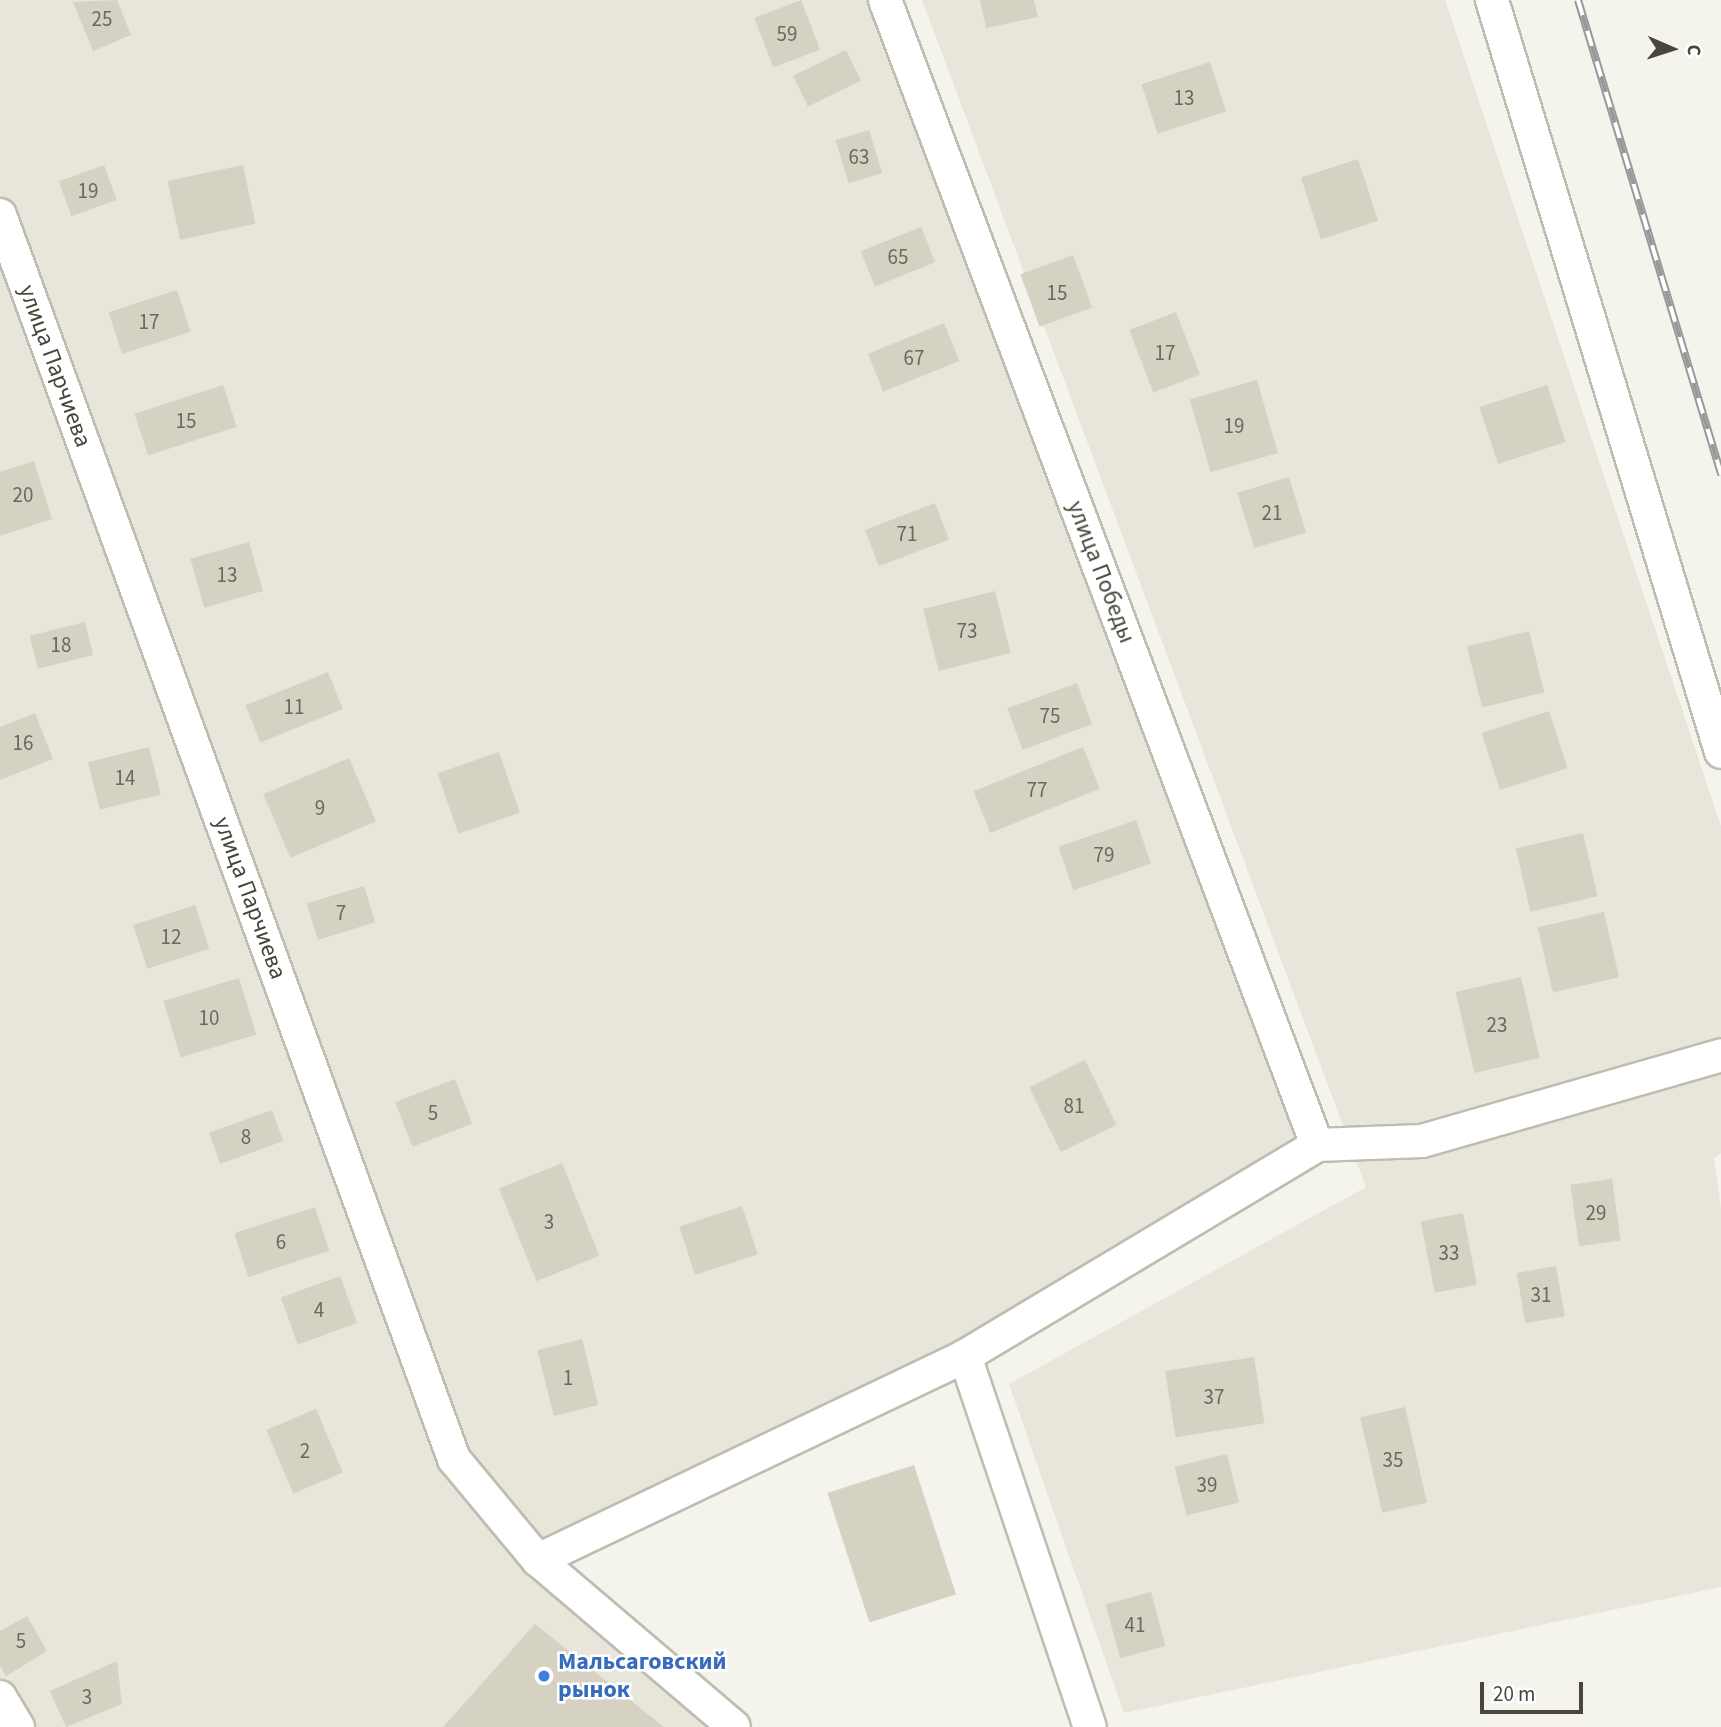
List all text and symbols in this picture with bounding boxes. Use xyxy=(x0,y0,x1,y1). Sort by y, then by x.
house number: 25 xyxy=(92,6,112,32)
north arrow xyxy=(1637,14,1707,84)
house number: 59 xyxy=(777,21,797,47)
text: С xyxy=(1680,44,1707,56)
house number: 13 xyxy=(1174,85,1194,111)
house number: 63 xyxy=(849,144,869,170)
house number: 19 xyxy=(78,178,98,204)
house number: 65 xyxy=(888,244,908,270)
house number: 15 xyxy=(1047,280,1067,306)
street label: улица Парчиева xyxy=(12,281,98,451)
house number: 17 xyxy=(139,309,159,335)
house number: 17 xyxy=(1155,340,1175,366)
house number: 67 xyxy=(904,345,924,371)
house number: 15 xyxy=(176,408,196,434)
house number: 19 xyxy=(1224,413,1244,439)
house number: 20 xyxy=(13,482,33,508)
street label: улица Победы xyxy=(1061,497,1141,647)
house number: 21 xyxy=(1262,500,1282,526)
house number: 71 xyxy=(897,521,917,547)
house number: 13 xyxy=(217,562,237,588)
house number: 73 xyxy=(957,618,977,644)
house number: 18 xyxy=(51,632,71,658)
house number: 11 xyxy=(284,694,304,720)
house number: 75 xyxy=(1040,703,1060,729)
house number: 16 xyxy=(13,730,33,756)
house number: 14 xyxy=(115,765,135,791)
house number: 77 xyxy=(1027,777,1047,803)
house number: 9 xyxy=(315,795,325,821)
street label: улица Парчиева xyxy=(207,813,293,983)
house number: 79 xyxy=(1094,842,1114,868)
house number: 7 xyxy=(336,900,346,926)
house number: 12 xyxy=(161,924,181,950)
house number: 10 xyxy=(199,1005,219,1031)
house number: 23 xyxy=(1487,1012,1507,1038)
house number: 81 xyxy=(1064,1093,1084,1119)
house number: 5 xyxy=(428,1100,438,1126)
house number: 8 xyxy=(241,1124,251,1150)
house number: 29 xyxy=(1586,1200,1606,1226)
house number: 3 xyxy=(544,1209,554,1235)
house number: 6 xyxy=(276,1229,286,1255)
house number: 33 xyxy=(1439,1240,1459,1266)
house number: 31 xyxy=(1531,1282,1551,1308)
house number: 4 xyxy=(314,1297,324,1323)
house number: 1 xyxy=(563,1365,573,1391)
house number: 37 xyxy=(1204,1384,1224,1410)
house number: 2 xyxy=(300,1438,310,1464)
house number: 35 xyxy=(1383,1447,1403,1473)
house number: 39 xyxy=(1197,1472,1217,1498)
house number: 41 xyxy=(1125,1612,1145,1638)
house number: 5 xyxy=(16,1628,26,1654)
place label: Мальсаговский рынок xyxy=(558,1648,727,1704)
marker: Мальсаговский рынок xyxy=(536,1668,552,1684)
scale bar xyxy=(1483,1668,1586,1712)
text: 20 m xyxy=(1493,1679,1535,1709)
house number: 3 xyxy=(82,1684,92,1710)

